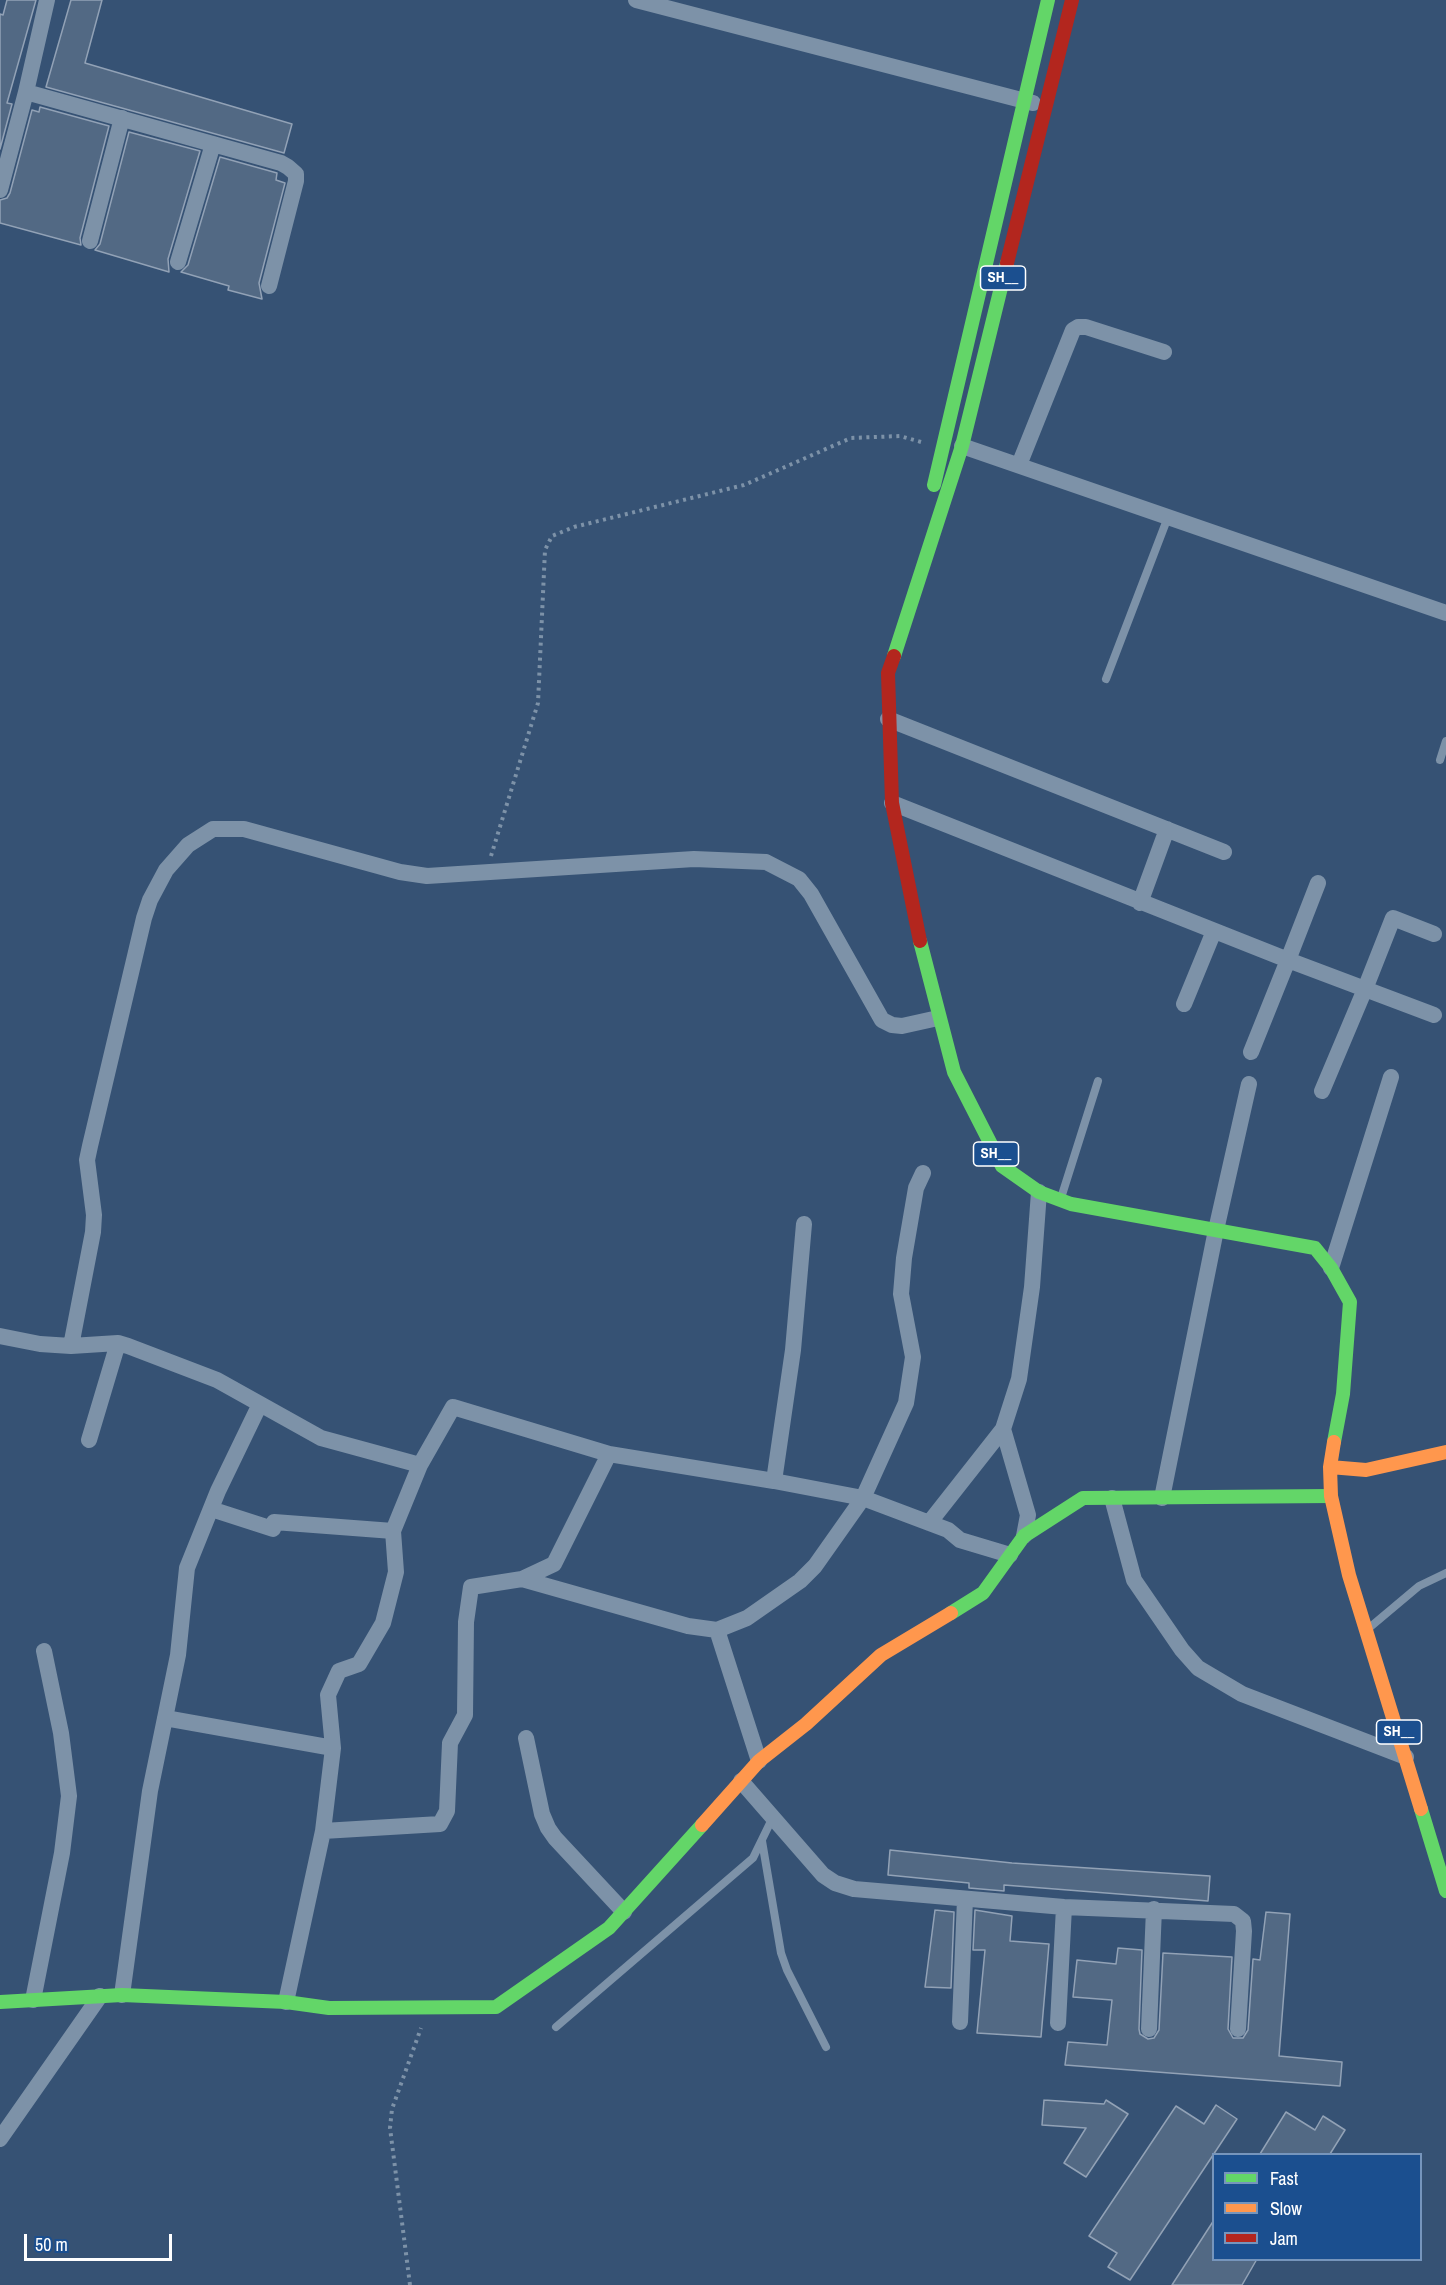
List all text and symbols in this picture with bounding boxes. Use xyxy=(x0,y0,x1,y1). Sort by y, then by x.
road number: SH__ xyxy=(980,266,1026,290)
road number: SH__ xyxy=(974,1142,1018,1166)
road number: SH__ xyxy=(1376,1720,1422,1744)
legend xyxy=(1212,2153,1422,2261)
text: Fast xyxy=(1270,2166,1298,2191)
text: Slow xyxy=(1270,2196,1302,2221)
scale bar xyxy=(27,2222,176,2260)
text: Jam xyxy=(1270,2226,1298,2251)
text: 50 m xyxy=(35,2232,68,2257)

